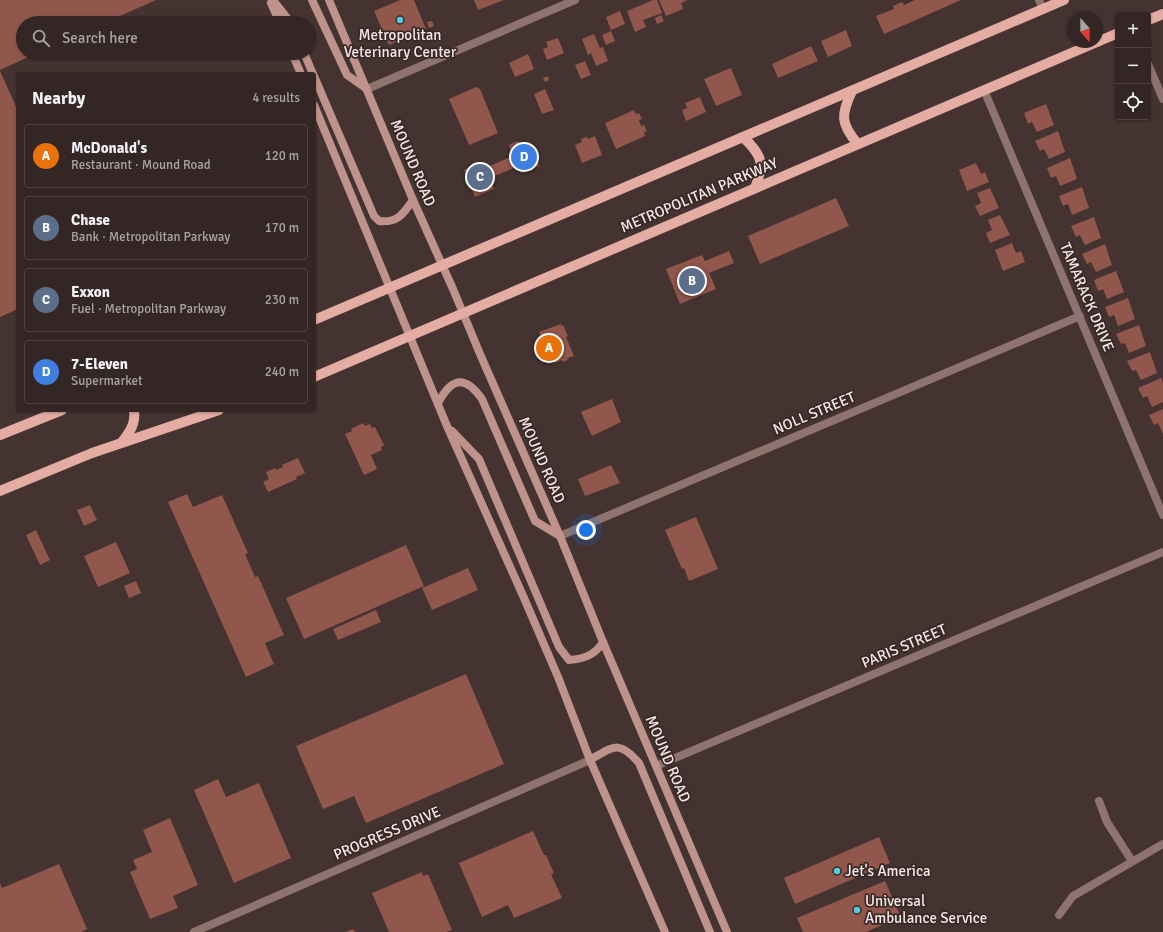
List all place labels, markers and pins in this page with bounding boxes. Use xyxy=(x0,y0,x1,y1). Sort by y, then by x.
marker: Metropolitan Veterinary Center xyxy=(395,15,405,25)
place label: Metropolitan Veterinary Center xyxy=(344,26,457,61)
pin: D xyxy=(511,142,537,172)
pin: C xyxy=(467,162,493,192)
pin: B xyxy=(679,266,705,296)
pin: A xyxy=(536,333,562,363)
place label: Jet's America xyxy=(845,862,931,880)
marker: Jet's America xyxy=(832,866,842,876)
place label: Universal Ambulance Service xyxy=(865,892,987,927)
marker: Universal Ambulance Service xyxy=(852,905,862,915)

